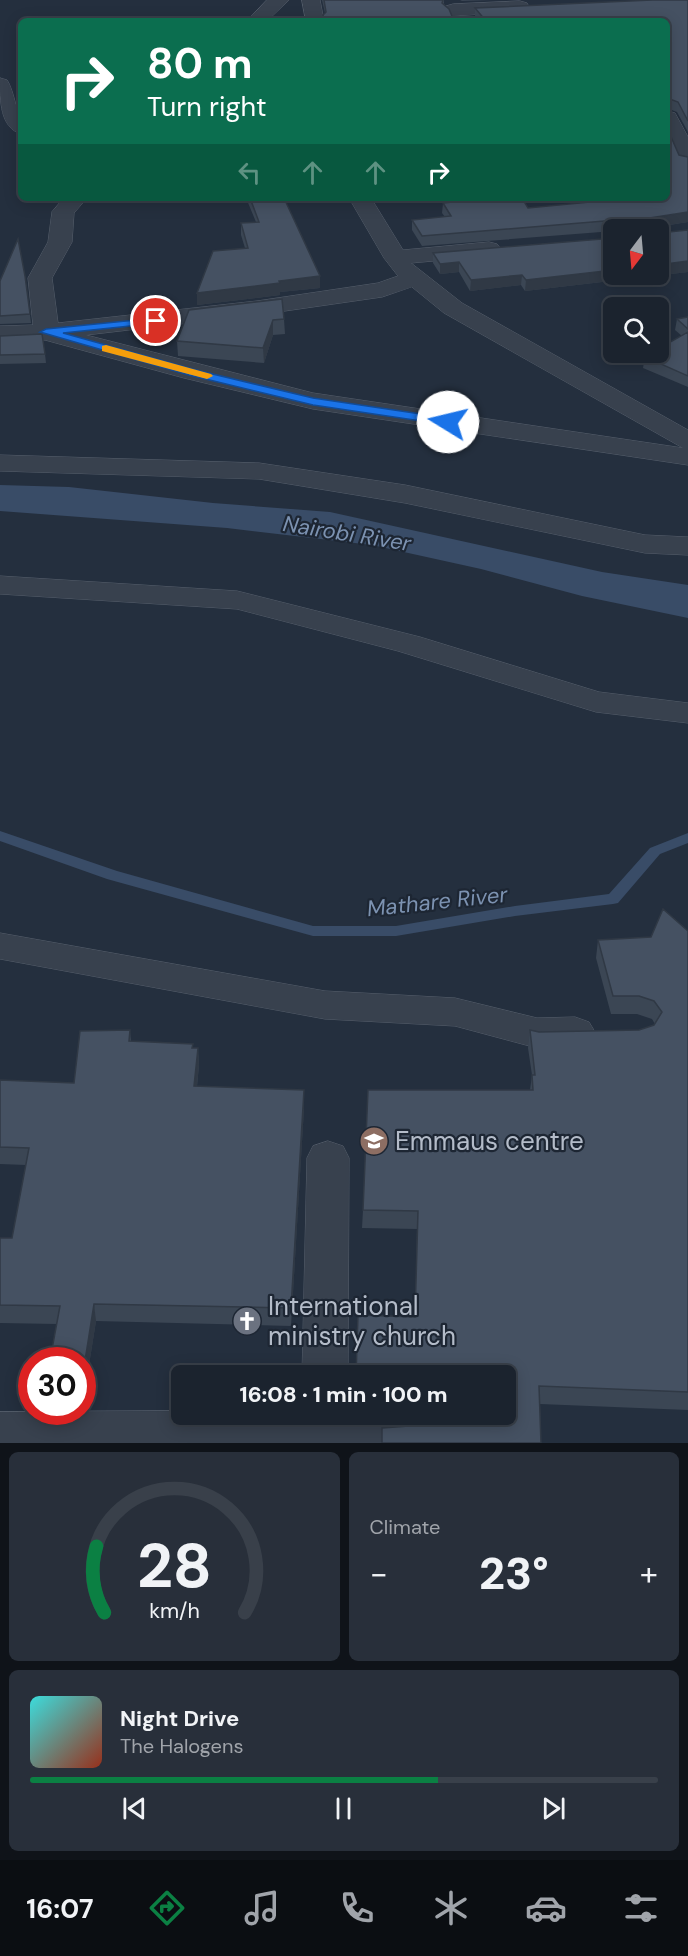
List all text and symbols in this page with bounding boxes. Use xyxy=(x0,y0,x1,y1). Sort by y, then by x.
text: 80 m xyxy=(147,36,253,91)
icon: right xyxy=(48,42,126,120)
text: Turn right xyxy=(147,89,267,124)
icon: left xyxy=(233,156,266,189)
icon: ahead xyxy=(296,156,329,189)
icon: ahead xyxy=(359,156,392,189)
icon: right xyxy=(422,156,455,189)
north arrow xyxy=(603,219,669,285)
map controls xyxy=(603,219,669,363)
pin xyxy=(130,295,181,346)
button: search xyxy=(603,297,669,363)
icon: arrive xyxy=(139,304,172,337)
position arrow xyxy=(416,390,480,454)
water label: Nairobi River xyxy=(281,509,414,558)
water label: Mathare River xyxy=(365,880,510,923)
place label: Emmaus centre xyxy=(395,1124,584,1158)
school or university icon: Emmaus centre xyxy=(358,1125,390,1157)
place label: International ministry church xyxy=(268,1289,456,1353)
church icon: International ministry church xyxy=(231,1305,263,1337)
speed limit sign: 30 xyxy=(18,1347,96,1425)
text: 16:08 · 1 min · 100 m xyxy=(240,1380,447,1409)
text: Climate xyxy=(370,1514,440,1540)
text: 28 xyxy=(137,1525,212,1606)
text: 23° xyxy=(479,1544,549,1603)
text: − xyxy=(370,1552,388,1595)
text: + xyxy=(640,1552,658,1595)
text: km/h xyxy=(149,1598,200,1626)
text: Night Drive xyxy=(120,1704,239,1733)
text: The Halogens xyxy=(120,1733,243,1759)
icon: previous xyxy=(118,1792,151,1825)
icon: pause xyxy=(327,1792,360,1825)
icon: next xyxy=(537,1792,570,1825)
icon: directions xyxy=(146,1887,188,1929)
icon: music xyxy=(241,1887,283,1929)
icon: phone xyxy=(336,1887,378,1929)
icon: climate xyxy=(430,1887,472,1929)
icon: car xyxy=(525,1887,567,1929)
icon: filters xyxy=(620,1887,662,1929)
text: 16:07 xyxy=(26,1891,94,1926)

